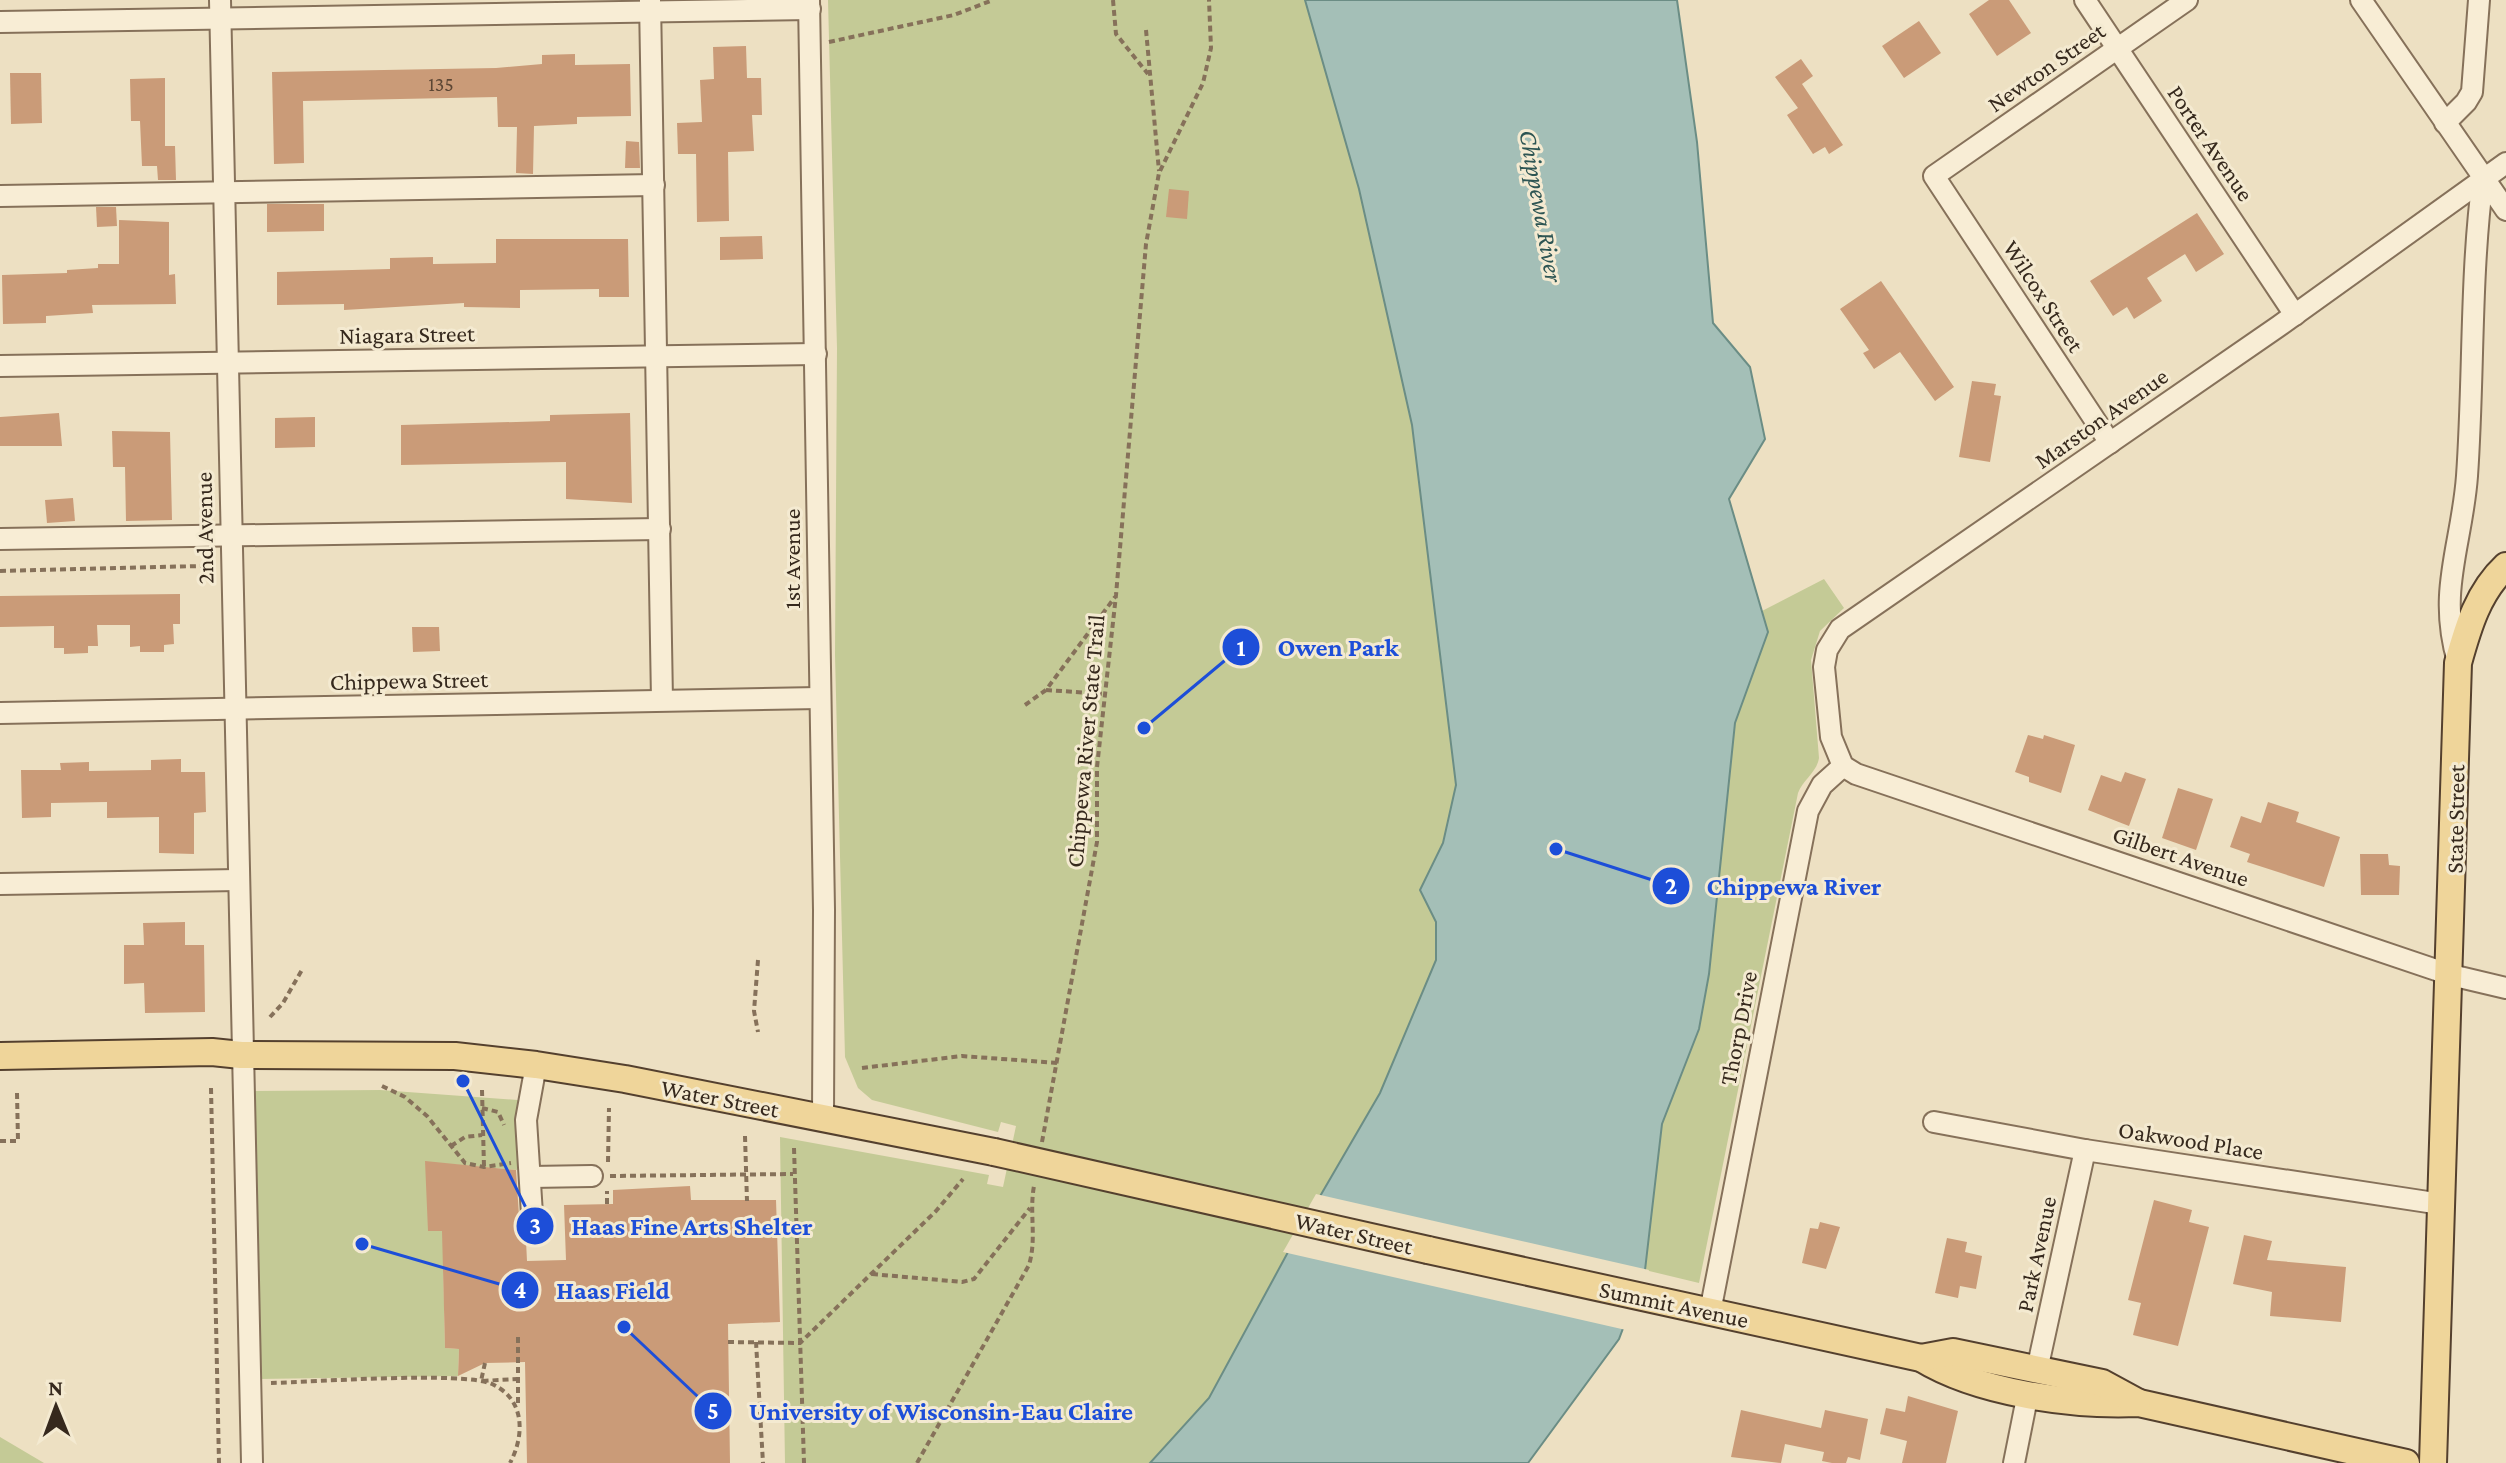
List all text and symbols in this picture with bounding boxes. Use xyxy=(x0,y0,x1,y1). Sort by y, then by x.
street label: Newton Street xyxy=(1982,16,2111,117)
house number: 135 xyxy=(428,73,454,95)
street label: Porter Avenue xyxy=(2162,80,2260,206)
water label: Chippewa River xyxy=(1513,128,1569,285)
street label: Wilcox Street xyxy=(1998,235,2091,358)
street label: Niagara Street xyxy=(339,319,476,349)
street label: Marston Avenue xyxy=(2029,362,2173,474)
street label: 2nd Avenue xyxy=(190,472,218,584)
street label: 1st Avenue xyxy=(778,509,805,609)
street label: Chippewa River State Trail xyxy=(1060,613,1110,869)
callout: Owen Park xyxy=(1221,622,1414,672)
text: Owen Park xyxy=(1277,633,1399,662)
text: 1 xyxy=(1237,634,1246,661)
street label: Chippewa Street xyxy=(330,665,489,695)
street label: State Street xyxy=(2441,763,2469,874)
street label: Gilbert Avenue xyxy=(2109,820,2253,892)
callout: Chippewa River xyxy=(1651,861,1898,911)
text: 2 xyxy=(1665,872,1677,899)
text: Chippewa River xyxy=(1707,872,1882,901)
street label: Thorp Drive xyxy=(1714,969,1762,1087)
street label: Water Street xyxy=(659,1073,782,1123)
street label: Oakwood Place xyxy=(2117,1115,2265,1165)
street label: Park Avenue xyxy=(2011,1194,2061,1314)
callout: Haas Fine Arts Shelter xyxy=(515,1201,829,1251)
street label: Water Street xyxy=(1293,1206,1416,1260)
text: 3 xyxy=(529,1212,541,1239)
text: Haas Fine Arts Shelter xyxy=(571,1212,813,1241)
callout: Haas Field xyxy=(500,1265,686,1315)
street label: Summit Avenue xyxy=(1597,1275,1751,1333)
text: 4 xyxy=(514,1276,527,1303)
text: Haas Field xyxy=(556,1276,670,1305)
north arrow xyxy=(16,1367,96,1447)
text: N xyxy=(48,1375,63,1400)
callout: University of Wisconsin-Eau Claire xyxy=(693,1386,1149,1436)
text: 5 xyxy=(707,1397,719,1424)
text: University of Wisconsin-Eau Claire xyxy=(749,1397,1133,1426)

